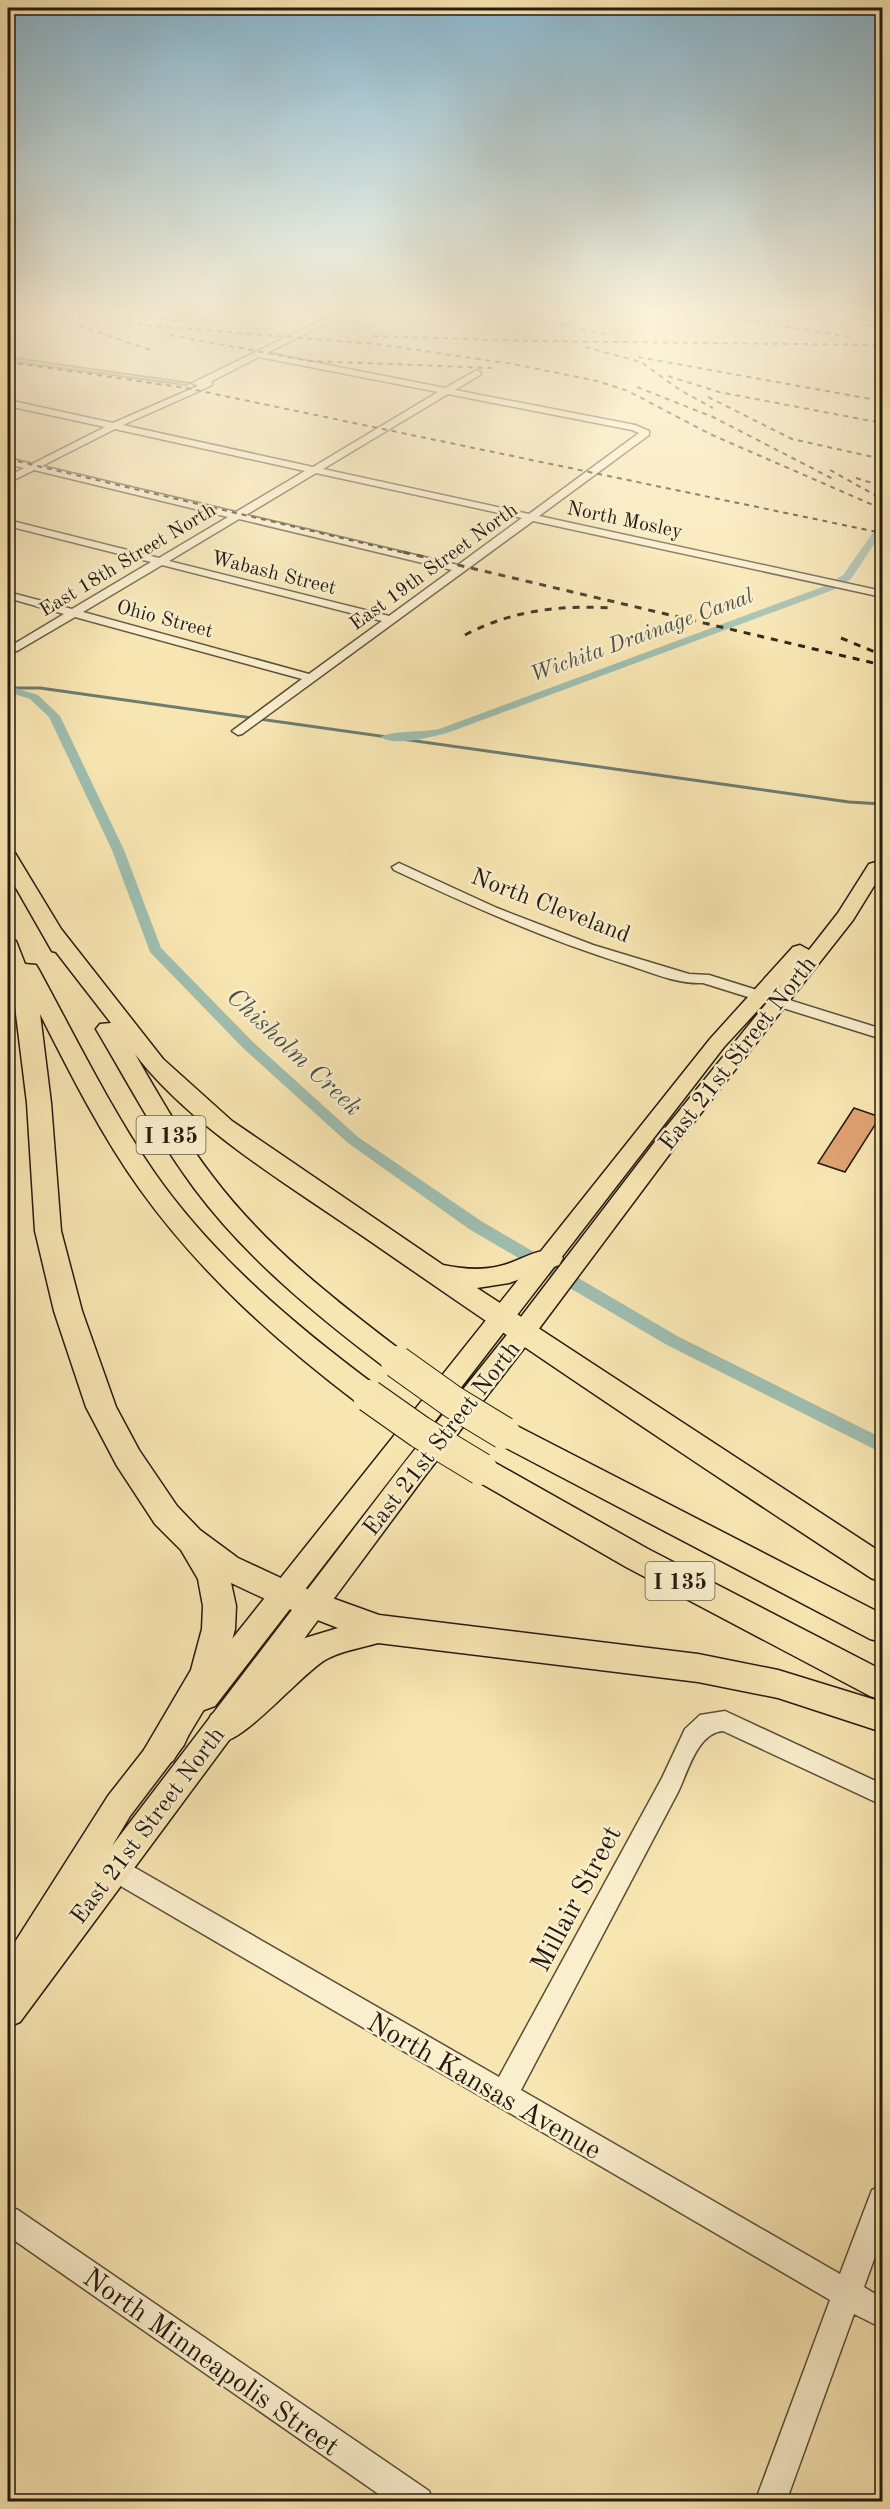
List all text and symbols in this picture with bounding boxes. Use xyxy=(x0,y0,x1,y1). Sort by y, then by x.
street label: North Mosley xyxy=(565,499,685,543)
street label: East 18th Street North xyxy=(36,500,220,621)
street label: East 19th Street North xyxy=(347,500,522,635)
street label: Wabash Street xyxy=(209,549,338,599)
water label: Wichita Drainage Canal xyxy=(527,585,757,687)
street label: Ohio Street xyxy=(114,597,215,642)
street label: North Cleveland xyxy=(467,865,633,948)
street label: East 21st Street North xyxy=(655,953,822,1156)
water label: Chisholm Creek xyxy=(221,984,366,1121)
road number: I 135 xyxy=(136,1116,206,1154)
street label: East 21st Street North xyxy=(359,1338,526,1541)
road number: I 135 xyxy=(646,1562,714,1600)
street label: East 21st Street North xyxy=(67,1723,230,1929)
street label: Millair Street xyxy=(527,1822,628,1977)
street label: North Kansas Avenue xyxy=(362,2009,605,2166)
street label: North Minneapolis Street xyxy=(77,2264,343,2463)

